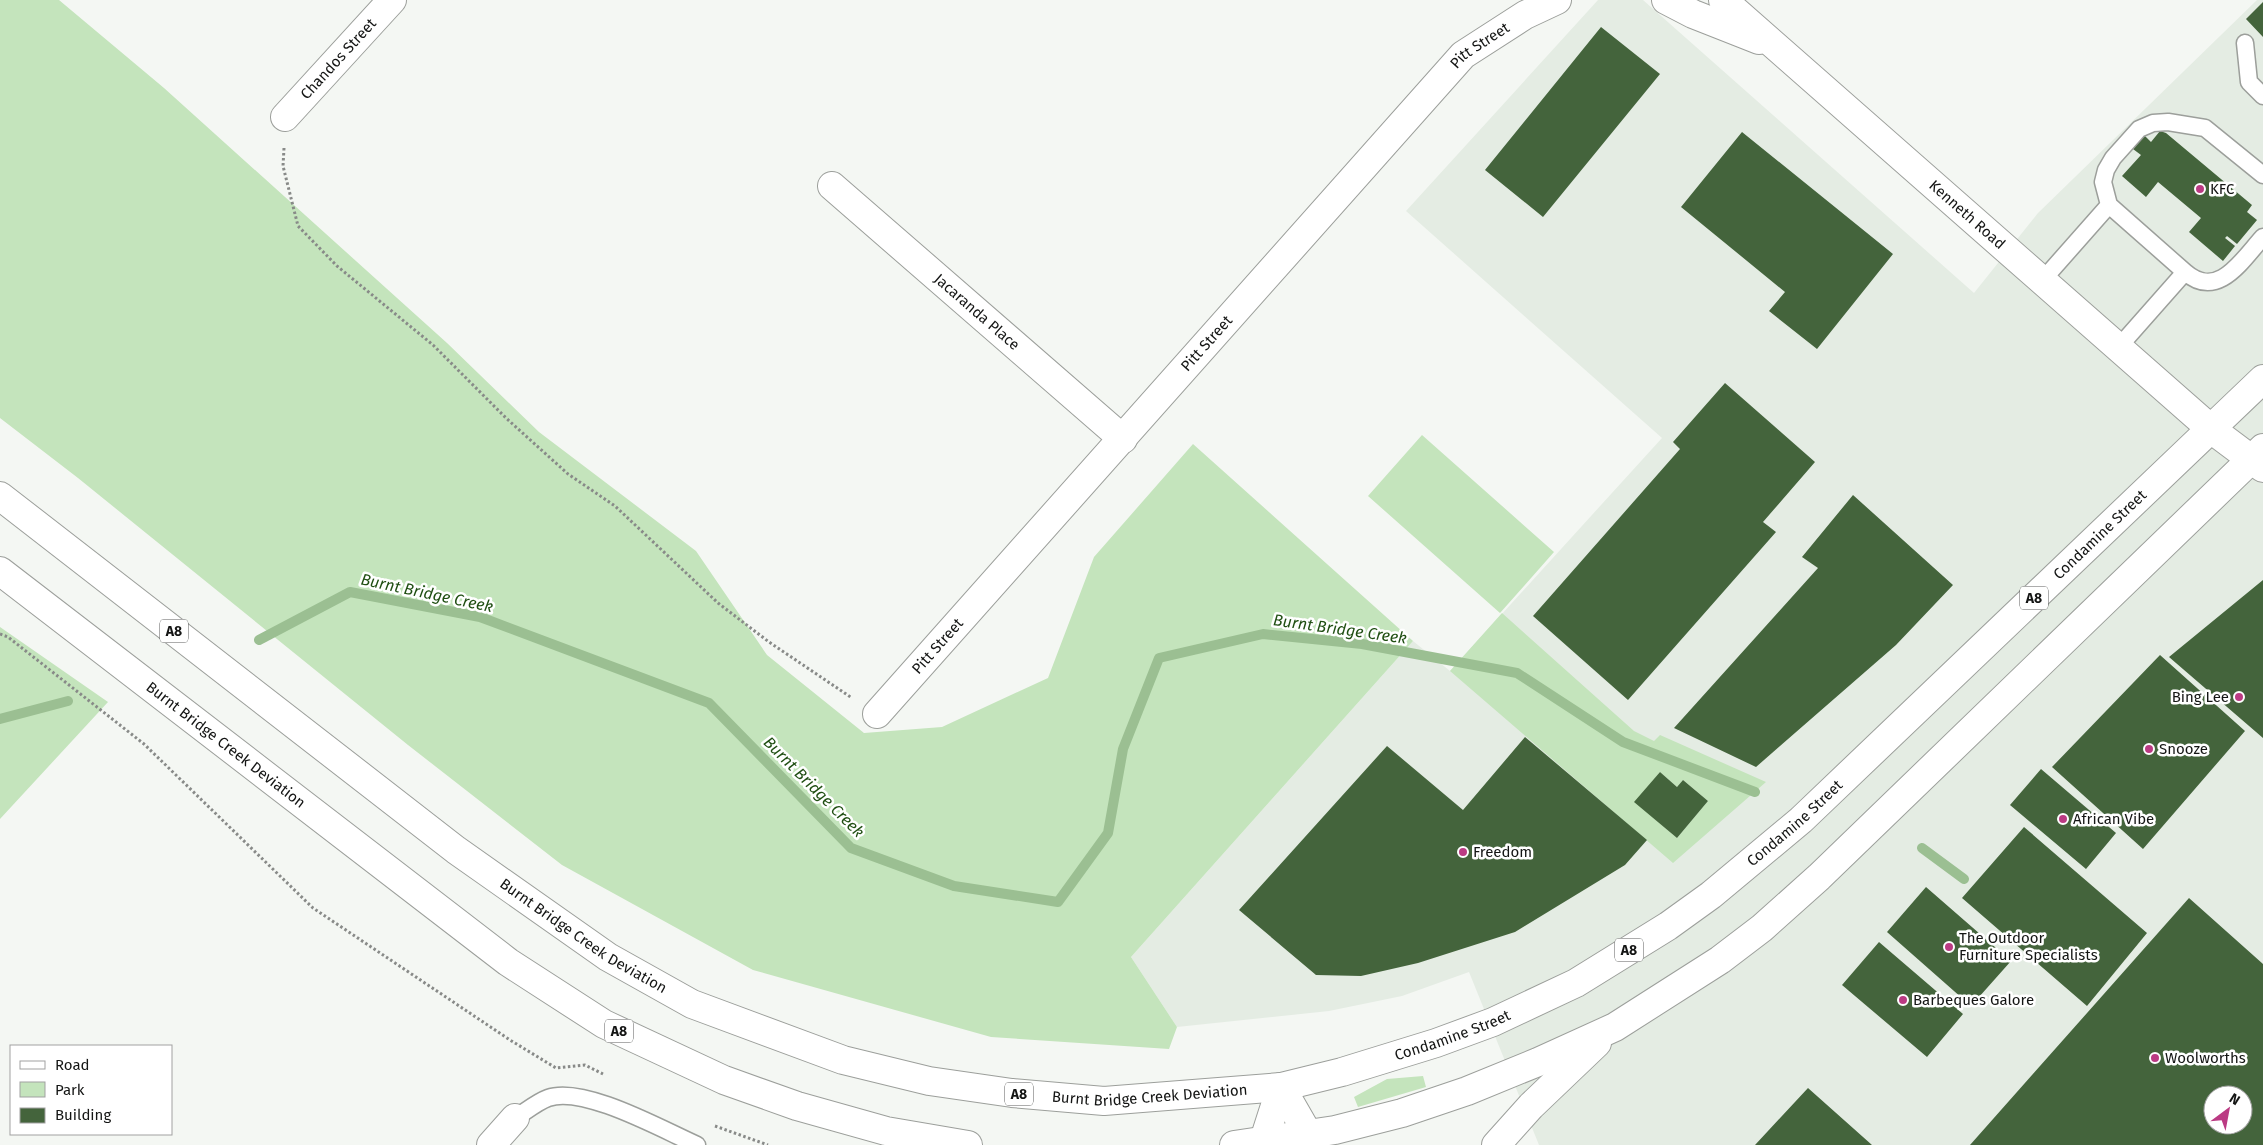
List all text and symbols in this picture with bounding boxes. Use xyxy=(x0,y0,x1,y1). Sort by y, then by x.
street label: Chandos Street xyxy=(297,14,380,103)
street label: Pitt Street xyxy=(1446,18,1513,72)
street label: Kenneth Road xyxy=(1925,176,2009,253)
place label: KFC xyxy=(2210,180,2235,198)
marker: KFC xyxy=(2194,183,2206,195)
street label: Jacaranda Place xyxy=(930,270,1023,354)
street label: Pitt Street xyxy=(1177,311,1236,375)
street label: Condamine Street xyxy=(2050,486,2151,583)
water label: Burnt Bridge Creek xyxy=(359,570,495,616)
road number: A8 xyxy=(2020,586,2048,610)
water label: Burnt Bridge Creek xyxy=(1272,610,1408,648)
street label: Pitt Street xyxy=(908,614,967,678)
road number: A8 xyxy=(160,620,188,642)
street label: Burnt Bridge Creek Deviation xyxy=(143,678,309,812)
place label: Bing Lee xyxy=(2172,688,2229,706)
marker: Bing Lee xyxy=(2233,691,2245,703)
water label: Burnt Bridge Creek xyxy=(760,733,869,842)
place label: Snooze xyxy=(2159,740,2208,758)
marker: Snooze xyxy=(2143,743,2155,755)
street label: Condamine Street xyxy=(1743,776,1847,870)
place label: African Vibe xyxy=(2073,810,2154,828)
marker: African Vibe xyxy=(2057,813,2069,825)
place label: Freedom xyxy=(1473,843,1532,861)
marker: Freedom xyxy=(1457,846,1469,858)
street label: Burnt Bridge Creek Deviation xyxy=(496,875,670,997)
place label: The Outdoor Furniture Specialists xyxy=(1959,929,2098,964)
road number: A8 xyxy=(1615,938,1643,962)
marker: The Outdoor Furniture Specialists xyxy=(1943,941,1955,953)
place label: Barbeques Galore xyxy=(1913,991,2034,1009)
marker: Barbeques Galore xyxy=(1897,994,1909,1006)
street label: Condamine Street xyxy=(1392,1006,1514,1064)
road number: A8 xyxy=(605,1019,633,1042)
legend xyxy=(10,1045,172,1135)
place label: Woolworths xyxy=(2165,1049,2246,1067)
marker: Woolworths xyxy=(2149,1052,2161,1064)
text: Road xyxy=(55,1056,90,1074)
text: Park xyxy=(55,1081,85,1099)
street label: Burnt Bridge Creek Deviation xyxy=(1051,1081,1248,1110)
road number: A8 xyxy=(1005,1082,1033,1106)
north arrow xyxy=(2203,1085,2253,1135)
text: N xyxy=(2226,1090,2243,1109)
text: Building xyxy=(55,1106,111,1124)

